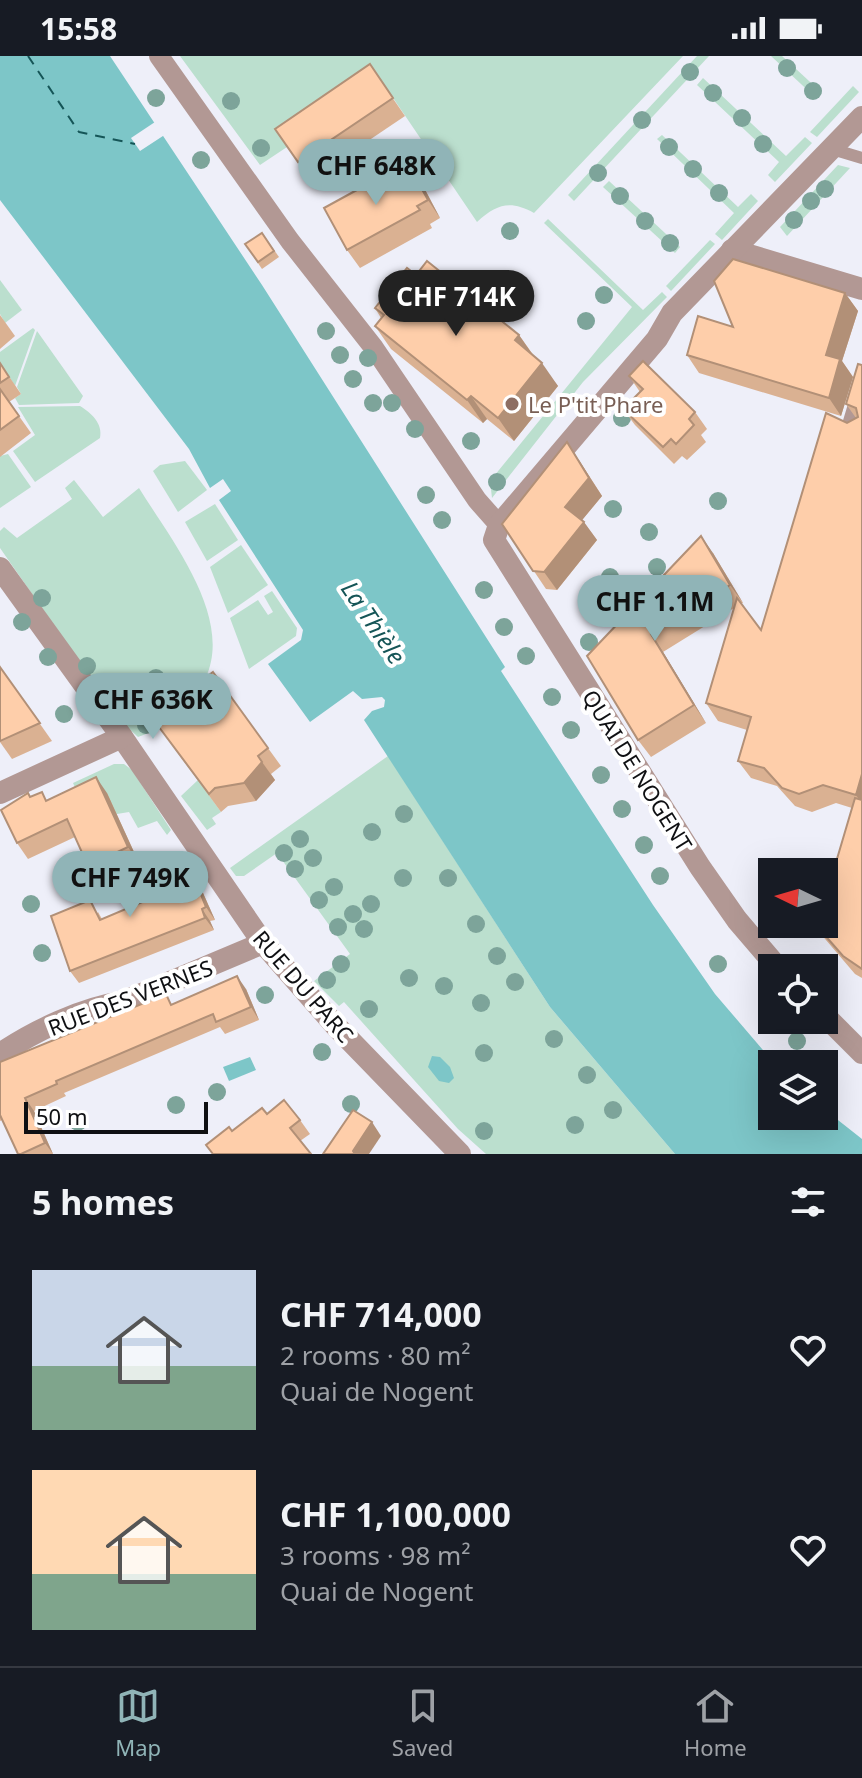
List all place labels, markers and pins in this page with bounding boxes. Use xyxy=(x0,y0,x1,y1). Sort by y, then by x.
pin: CHF 648K xyxy=(293,139,459,207)
pin: CHF 714K xyxy=(373,270,539,338)
place label: Le P'tit Phare xyxy=(528,389,664,419)
marker: Le P'tit Phare xyxy=(503,395,521,413)
pin: CHF 1.1M xyxy=(572,575,738,643)
pin: CHF 636K xyxy=(70,673,236,741)
pin: CHF 749K xyxy=(47,851,213,919)

